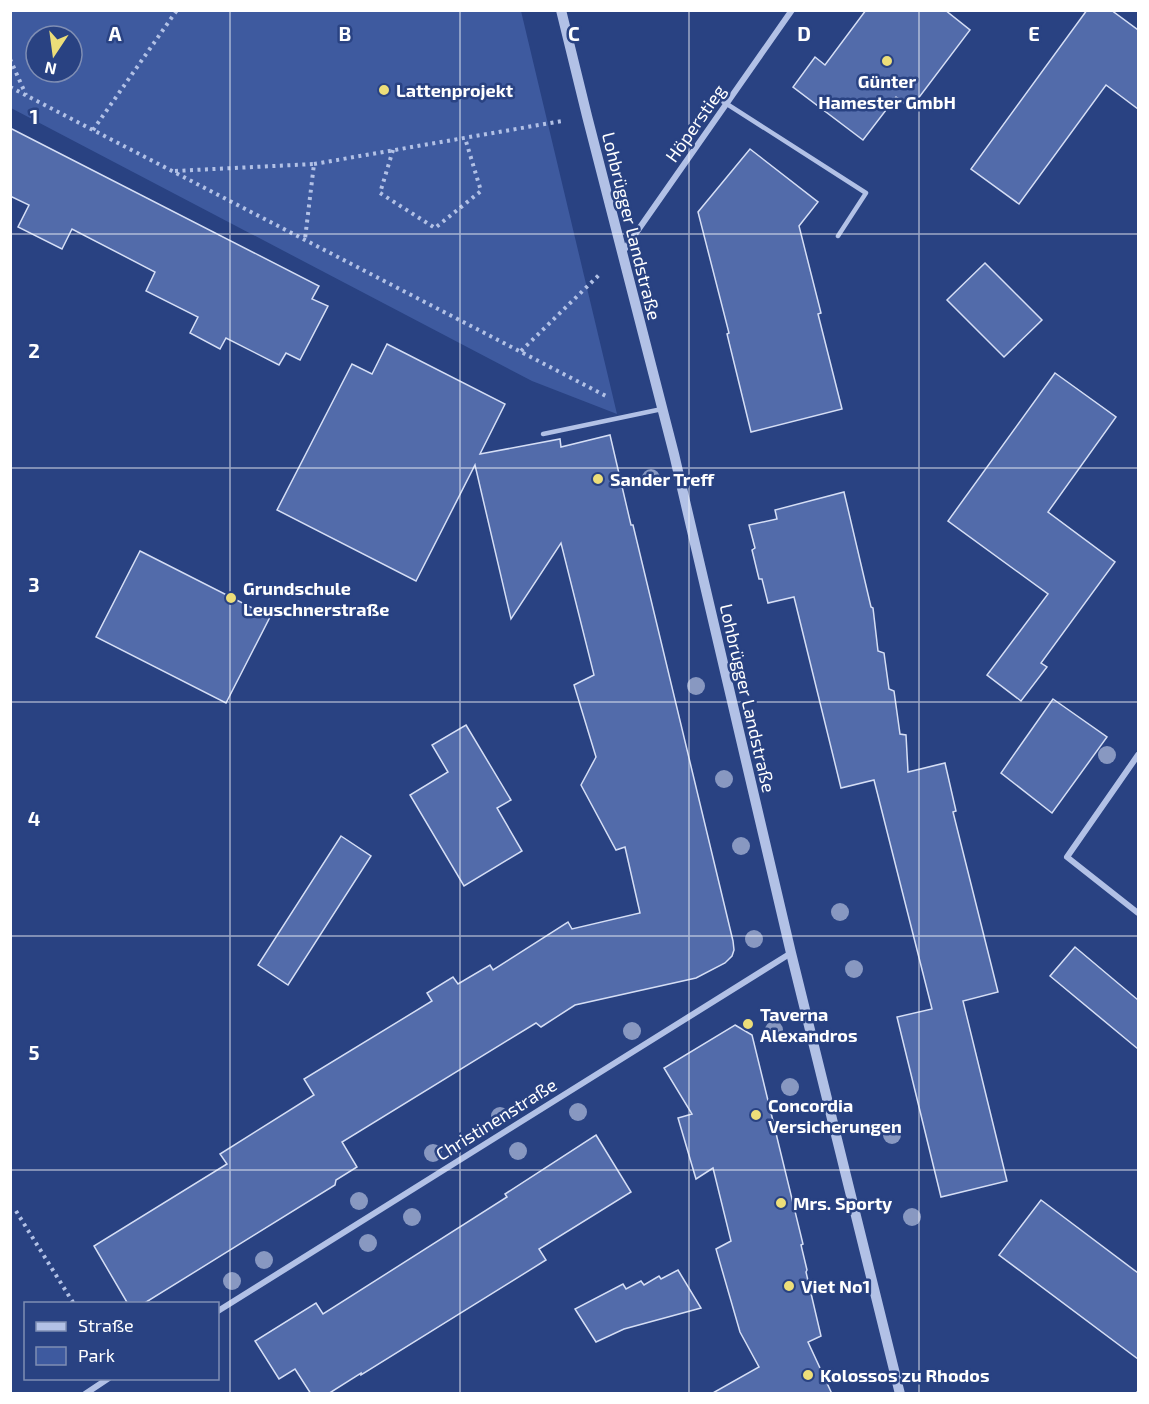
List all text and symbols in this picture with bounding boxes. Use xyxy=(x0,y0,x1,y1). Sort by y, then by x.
text: A xyxy=(108,21,122,45)
text: B xyxy=(339,21,351,45)
text: C xyxy=(568,21,580,45)
text: D xyxy=(797,21,811,45)
text: E xyxy=(1028,21,1040,45)
north arrow xyxy=(24,24,84,84)
marker: Günter Hamester GmbH xyxy=(880,54,894,68)
text: N xyxy=(43,59,58,80)
place label: Günter Hamester GmbH xyxy=(818,70,956,113)
place label: Lattenprojekt xyxy=(396,79,514,101)
street label: Höperstieg xyxy=(660,80,730,166)
marker: Lattenprojekt xyxy=(377,83,391,97)
text: 1 xyxy=(30,104,38,128)
street label: Lohbrügger Landstraße xyxy=(598,130,666,322)
text: 2 xyxy=(28,338,40,362)
place label: Sander Treff xyxy=(610,468,716,490)
marker: Sander Treff xyxy=(591,472,605,486)
text: 3 xyxy=(28,572,40,596)
place label: Grundschule Leuschnerstraße xyxy=(243,577,389,620)
marker: Grundschule Leuschnerstraße xyxy=(224,591,238,605)
street label: Lohbrügger Landstraße xyxy=(716,602,780,794)
text: 4 xyxy=(28,806,41,830)
place label: Taverna Alexandros xyxy=(760,1003,857,1046)
marker: Taverna Alexandros xyxy=(741,1017,755,1031)
text: 5 xyxy=(28,1040,40,1064)
street label: Christinenstraße xyxy=(431,1073,561,1165)
place label: Concordia Versicherungen xyxy=(768,1094,902,1137)
marker: Concordia Versicherungen xyxy=(749,1108,763,1122)
place label: Mrs. Sporty xyxy=(793,1192,893,1214)
marker: Mrs. Sporty xyxy=(774,1196,788,1210)
place label: Viet No1 xyxy=(801,1275,870,1297)
marker: Viet No1 xyxy=(782,1279,796,1293)
legend xyxy=(24,1302,219,1380)
text: Straße xyxy=(78,1314,134,1336)
text: Park xyxy=(78,1344,115,1366)
place label: Kolossos zu Rhodos xyxy=(820,1364,989,1386)
marker: Kolossos zu Rhodos xyxy=(801,1368,815,1382)

